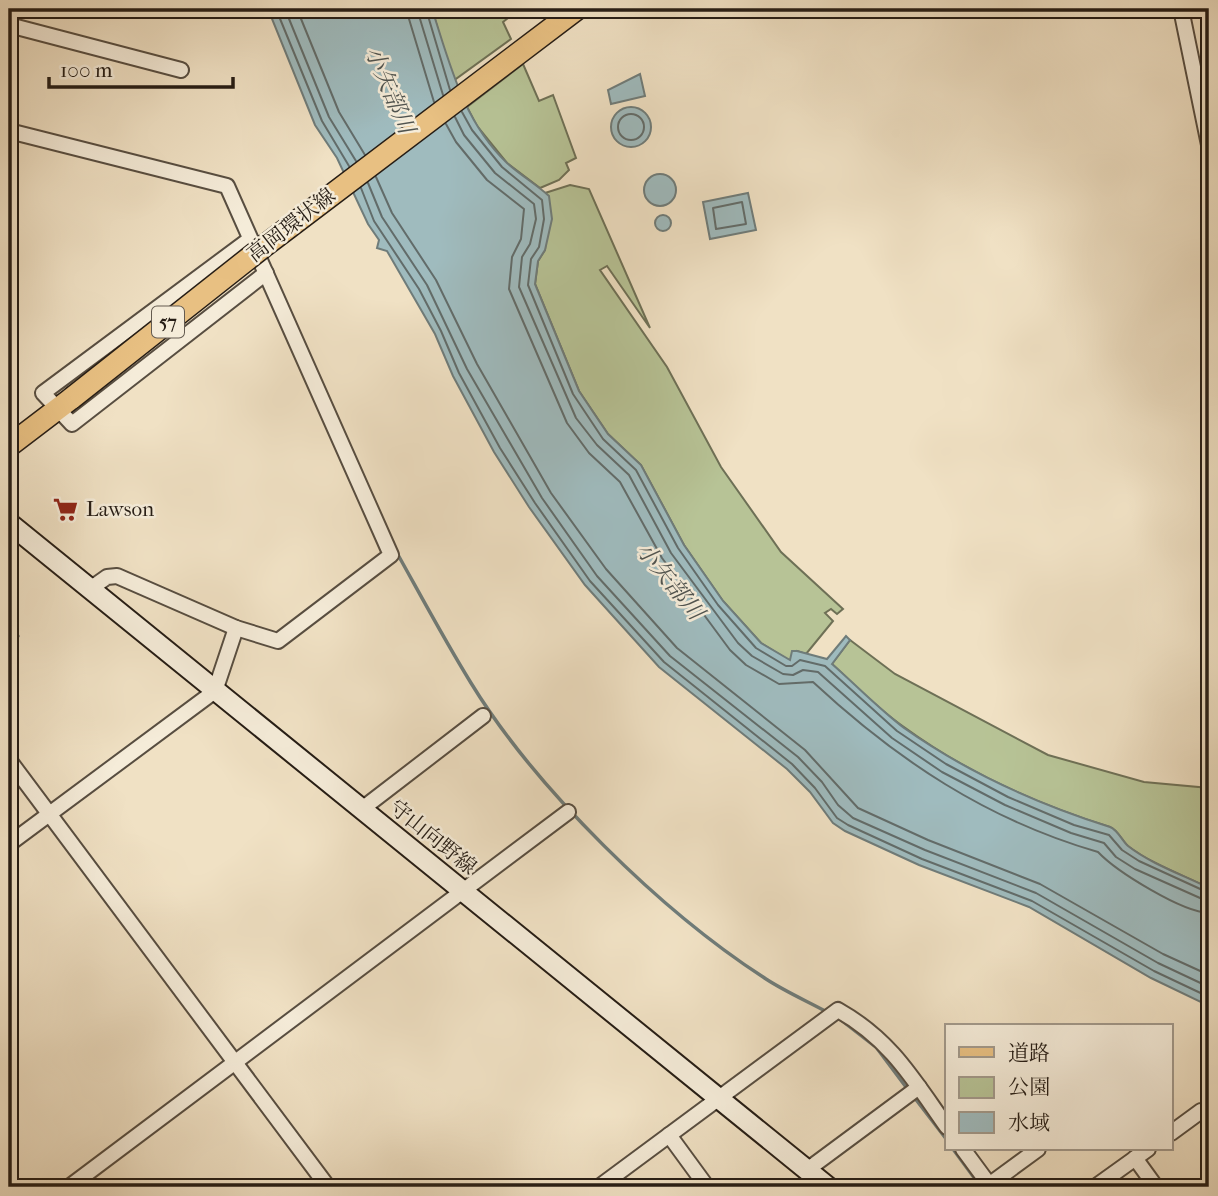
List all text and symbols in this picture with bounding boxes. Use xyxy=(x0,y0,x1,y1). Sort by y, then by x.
water label: 小矢部川 xyxy=(360,42,422,140)
scale bar xyxy=(49,46,233,90)
text: 100 m xyxy=(60,58,113,82)
street label: 高岡環状線 xyxy=(242,183,340,267)
road number: 57 xyxy=(152,306,184,338)
supermarket icon: Lawson xyxy=(52,495,80,523)
place label: Lawson xyxy=(86,497,154,521)
water label: 小矢部川 xyxy=(631,537,711,628)
street label: 守山向野線 xyxy=(385,795,481,879)
legend xyxy=(945,1024,1172,1150)
text: 道路 xyxy=(1008,1041,1050,1065)
text: 公園 xyxy=(1008,1075,1050,1099)
text: 水域 xyxy=(1008,1111,1050,1135)

